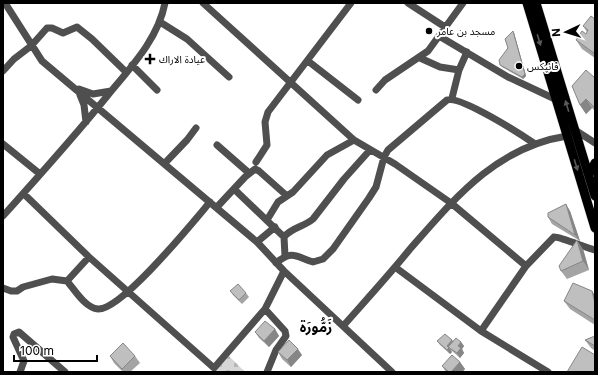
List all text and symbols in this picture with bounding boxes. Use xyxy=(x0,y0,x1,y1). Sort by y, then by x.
north arrow xyxy=(546,12,586,52)
place label: مسجد بن عامر xyxy=(436,25,495,38)
marker: مسجد بن عامر xyxy=(424,26,434,36)
text: N xyxy=(549,28,563,37)
one-way arrow xyxy=(536,35,542,47)
marker: عيادة الاراك xyxy=(144,53,156,65)
place label: عيادة الاراك xyxy=(159,53,205,66)
place label: فانيكس xyxy=(527,60,559,72)
marker: فانيكس xyxy=(514,61,524,71)
one-way arrow xyxy=(564,99,570,111)
one-way arrow xyxy=(573,159,579,171)
district label: زَمُّورَة xyxy=(300,317,332,336)
scale bar xyxy=(14,337,97,363)
text: 100 m xyxy=(20,343,54,358)

